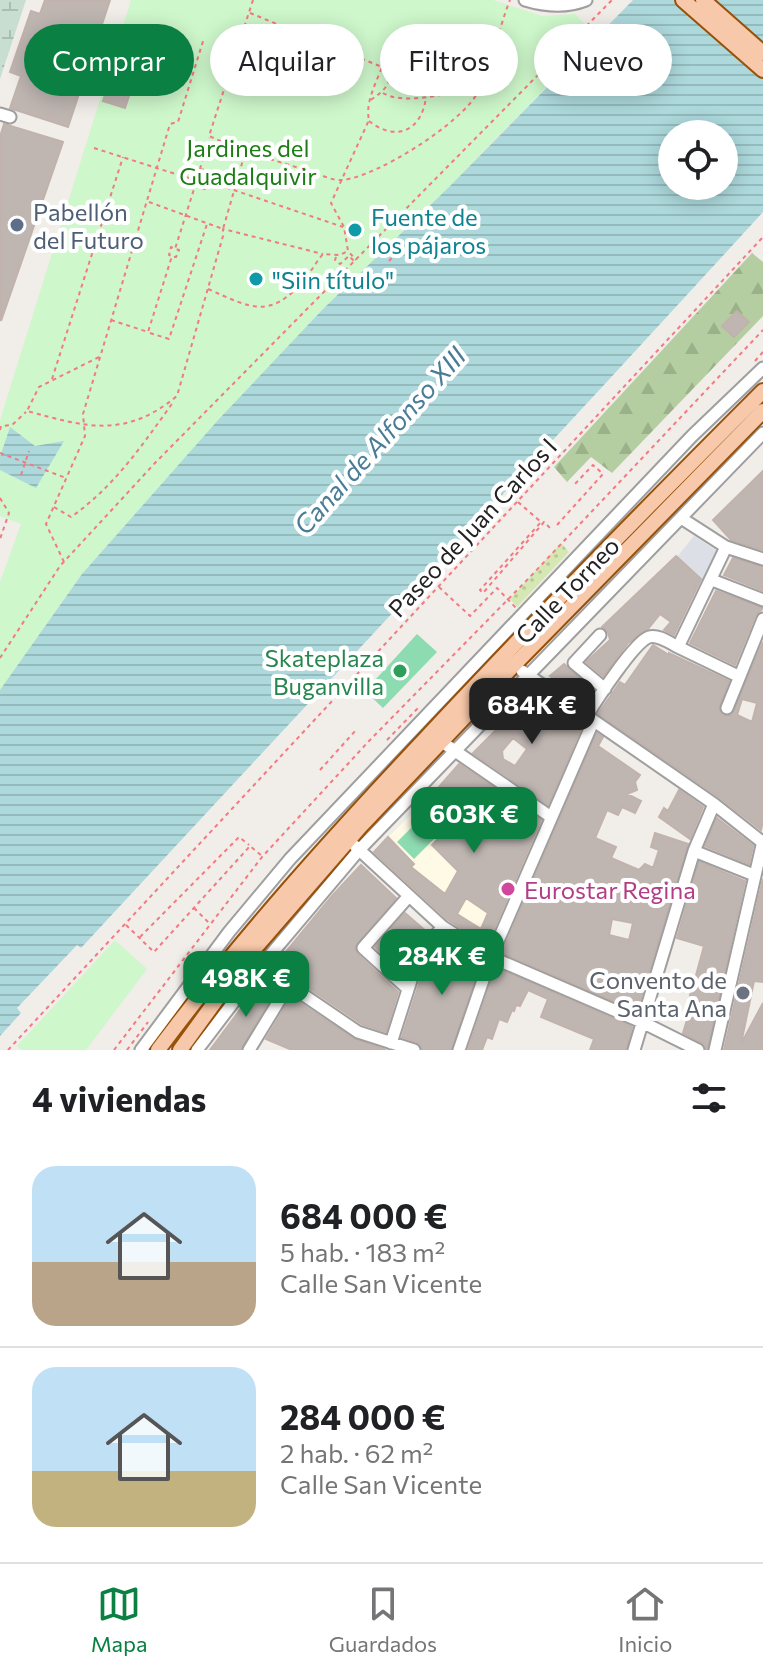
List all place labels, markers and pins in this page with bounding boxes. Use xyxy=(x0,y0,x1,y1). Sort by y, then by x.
place label: Pabellón del Futuro xyxy=(33,197,144,254)
place label: Fuente de los pájaros xyxy=(371,202,486,259)
marker: Pabellón del Futuro xyxy=(8,216,26,234)
marker: Fuente de los pájaros xyxy=(346,221,364,239)
place label: "Siin título" xyxy=(272,265,394,294)
marker: "Siin título" xyxy=(247,270,265,288)
place label: Skateplaza Buganvilla xyxy=(265,643,384,700)
marker: Skateplaza Buganvilla xyxy=(391,662,409,680)
pin: 684K € xyxy=(467,678,597,746)
pin: 603K € xyxy=(409,787,539,855)
place label: Eurostar Regina xyxy=(524,875,696,904)
marker: Eurostar Regina xyxy=(499,880,517,898)
pin: 284K € xyxy=(377,929,507,997)
pin: 498K € xyxy=(181,951,311,1019)
place label: Convento de Santa Ana xyxy=(589,965,727,1022)
marker: Convento de Santa Ana xyxy=(734,984,752,1002)

